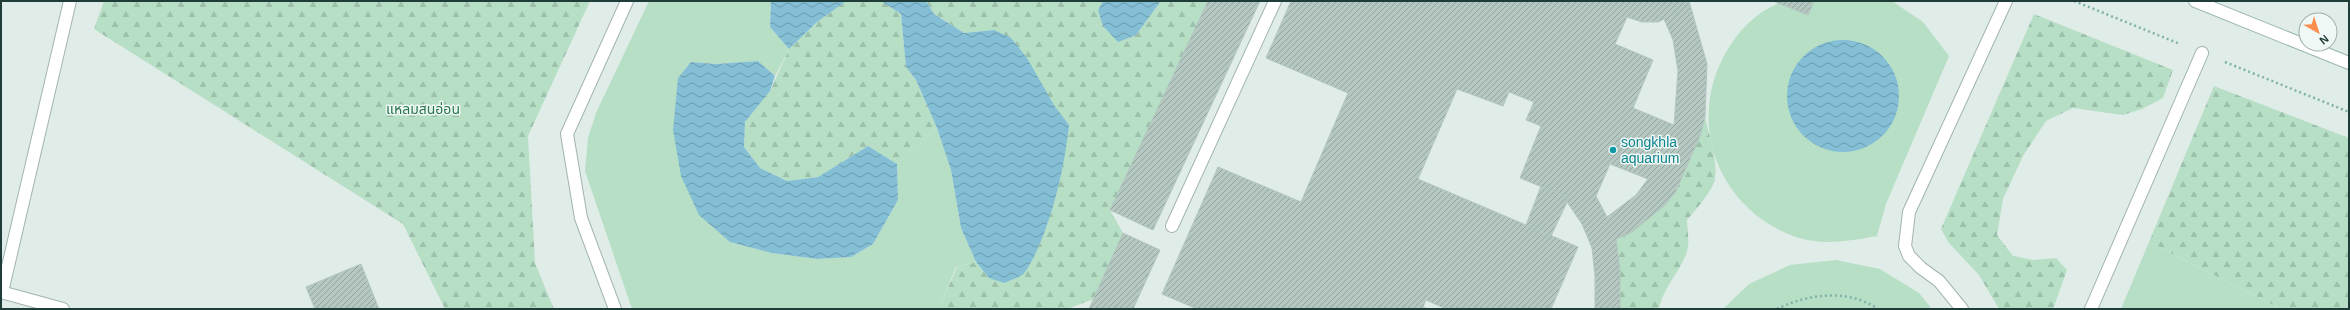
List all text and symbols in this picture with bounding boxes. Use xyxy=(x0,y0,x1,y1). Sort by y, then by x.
north arrow xyxy=(2298,12,2338,52)
text: N xyxy=(2317,33,2331,47)
park label: แหลมสนอ่อน xyxy=(386,101,460,117)
place label: songkhla aquarium xyxy=(1621,134,1679,166)
marker: songkhla aquarium xyxy=(1608,145,1618,155)

